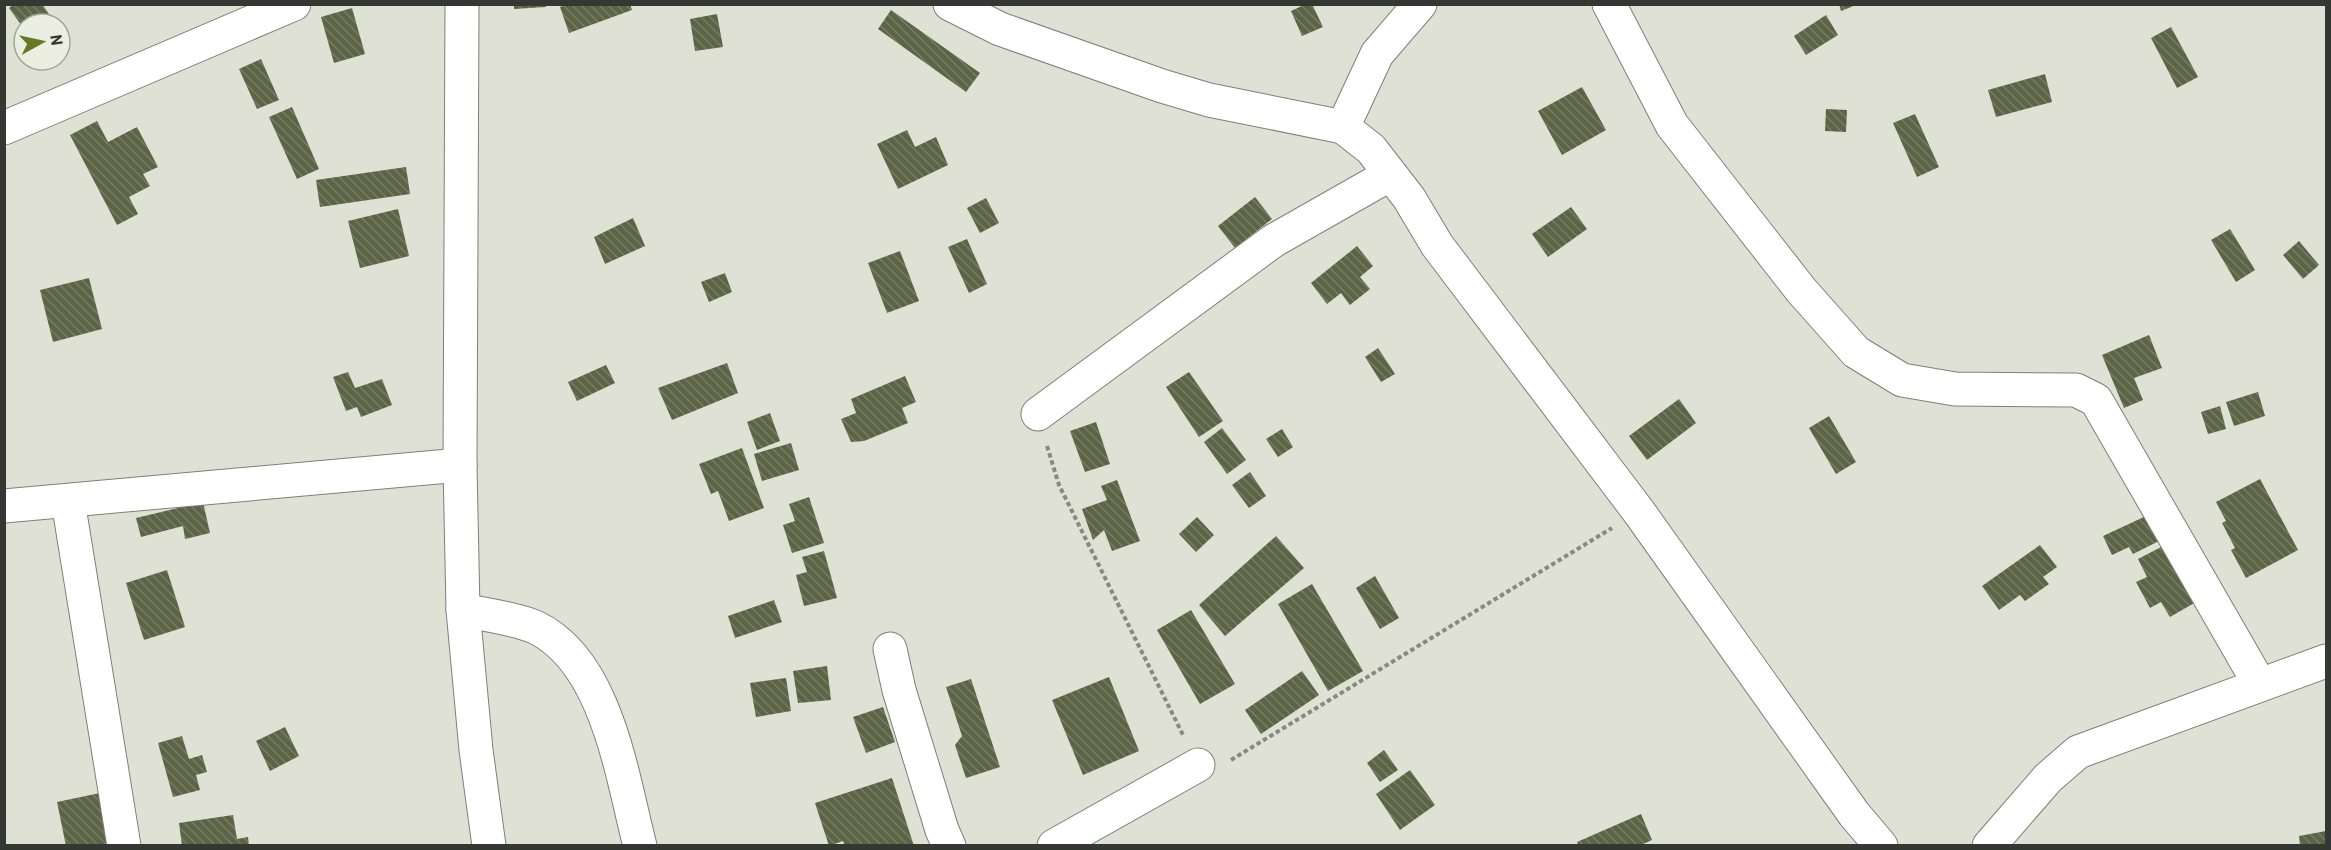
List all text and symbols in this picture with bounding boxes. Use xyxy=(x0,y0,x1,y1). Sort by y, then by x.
north arrow xyxy=(12,12,72,72)
text: N xyxy=(47,33,67,46)

